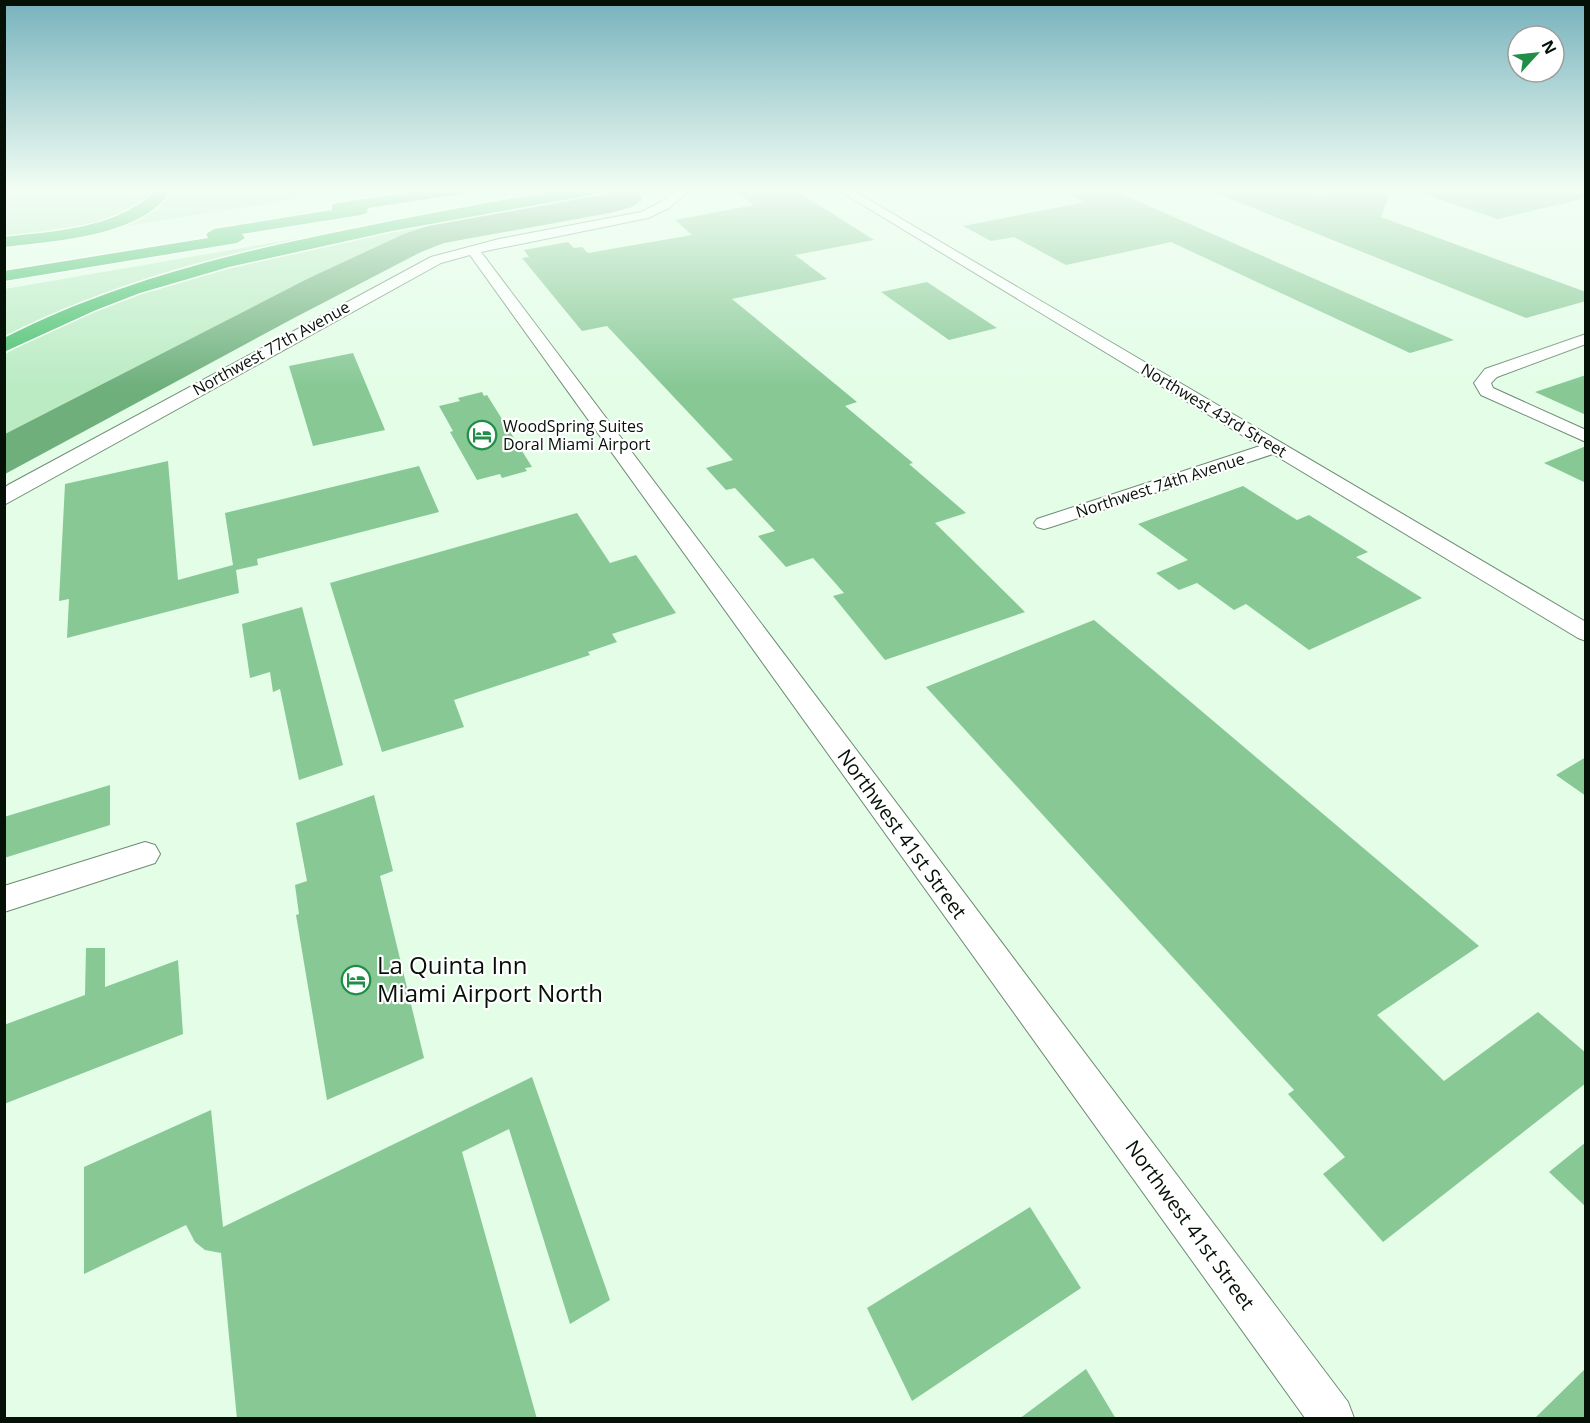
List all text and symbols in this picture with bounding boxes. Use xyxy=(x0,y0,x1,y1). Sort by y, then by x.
north arrow xyxy=(1506,24,1566,84)
text: N xyxy=(1537,36,1562,58)
street label: Northwest 77th Avenue xyxy=(189,296,353,400)
street label: Northwest 43rd Street xyxy=(1137,358,1291,462)
place label: WoodSpring Suites Doral Miami Airport xyxy=(503,415,651,455)
hotel icon: WoodSpring Suites Doral Miami Airport xyxy=(466,419,498,451)
street label: Northwest 74th Avenue xyxy=(1073,447,1247,523)
street label: Northwest 41st Street xyxy=(832,743,973,924)
place label: La Quinta Inn Miami Airport North xyxy=(377,948,603,1009)
hotel icon: La Quinta Inn Miami Airport North xyxy=(340,964,372,996)
street label: Northwest 41st Street xyxy=(1120,1134,1261,1315)

